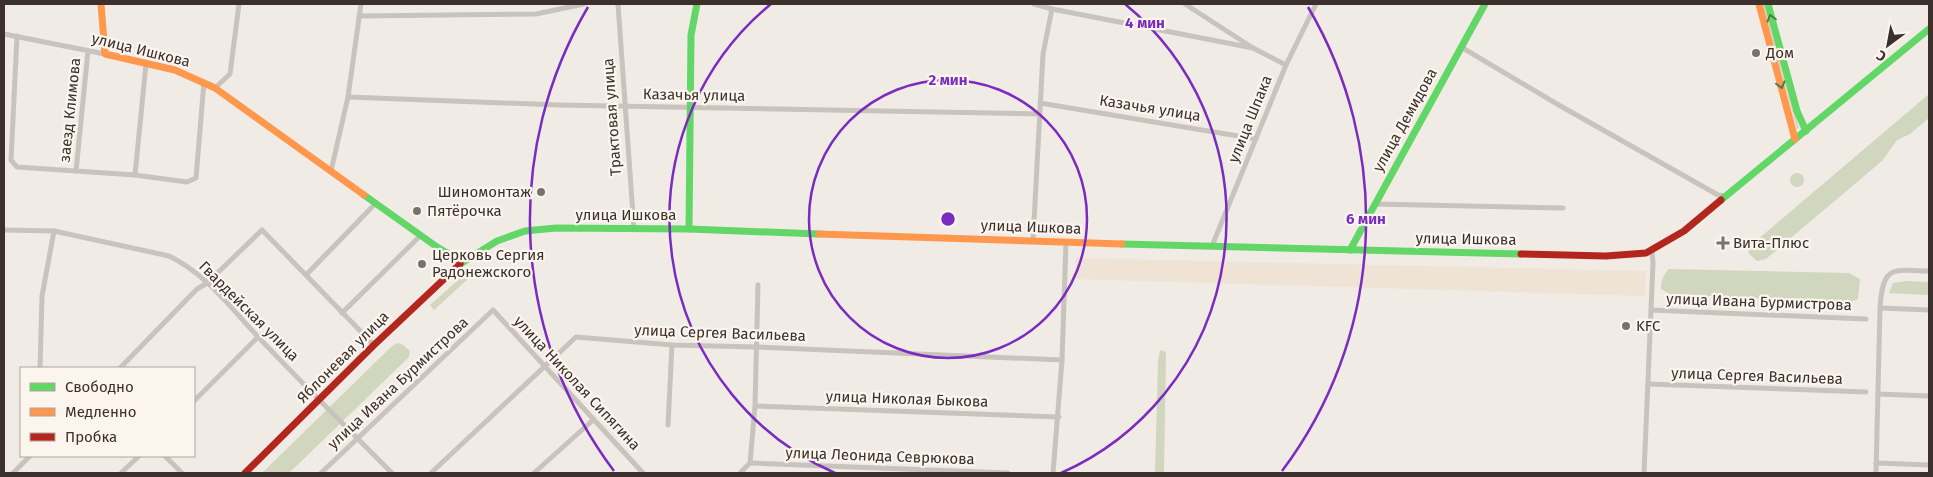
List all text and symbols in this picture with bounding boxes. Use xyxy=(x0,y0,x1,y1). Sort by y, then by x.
one-way arrow xyxy=(1766,13,1777,22)
text: 4 мин xyxy=(1125,14,1165,32)
north arrow xyxy=(1863,20,1913,70)
street label: улица Ишкова xyxy=(90,29,192,71)
place label: Дом xyxy=(1765,44,1794,62)
text: С xyxy=(1873,46,1889,65)
marker: Дом xyxy=(1750,47,1762,59)
street label: заезд Климова xyxy=(56,57,84,163)
street label: Трактовая улица xyxy=(599,57,625,177)
street label: улица Демидова xyxy=(1369,65,1441,175)
text: 2 мин xyxy=(928,71,968,89)
street label: улица Шпака xyxy=(1224,73,1276,165)
one-way arrow xyxy=(1775,80,1785,88)
street label: Казачья улица xyxy=(643,85,745,105)
street label: Казачья улица xyxy=(1098,91,1202,125)
place label: Шиномонтаж xyxy=(438,183,531,201)
marker: Шиномонтаж xyxy=(535,186,547,198)
place label: Пятёрочка xyxy=(427,202,502,220)
marker: Пятёрочка xyxy=(411,205,423,217)
street label: улица Ишкова xyxy=(576,206,676,224)
centre of rings xyxy=(939,210,957,228)
text: 6 мин xyxy=(1346,210,1386,228)
street label: улица Ишкова xyxy=(980,216,1082,238)
street label: улица Ишкова xyxy=(1415,229,1517,249)
place label: Вита-Плюс xyxy=(1733,234,1809,252)
marker: Вита-Плюс xyxy=(1717,237,1729,249)
place label: Церковь Сергия Радонежского xyxy=(432,246,545,281)
street label: Гвардейская улица xyxy=(195,257,303,365)
marker: Церковь Сергия Радонежского xyxy=(416,258,428,270)
street label: улица Ивана Бурмистрова xyxy=(1666,290,1852,314)
street label: Яблоневая улица xyxy=(293,307,393,407)
street label: улица Николая Сипягина xyxy=(510,312,644,454)
street label: улица Ивана Бурмистрова xyxy=(324,313,472,453)
place label: KFC xyxy=(1636,317,1661,335)
marker: KFC xyxy=(1620,320,1632,332)
street label: улица Сергея Васильева xyxy=(634,321,806,345)
street label: улица Сергея Васильева xyxy=(1671,364,1843,388)
legend xyxy=(20,367,195,457)
text: Свободно xyxy=(65,378,134,396)
street label: улица Николая Быкова xyxy=(825,387,989,411)
text: Медленно xyxy=(65,403,137,421)
text: Пробка xyxy=(65,428,117,446)
street label: улица Леонида Севрюкова xyxy=(785,444,975,468)

